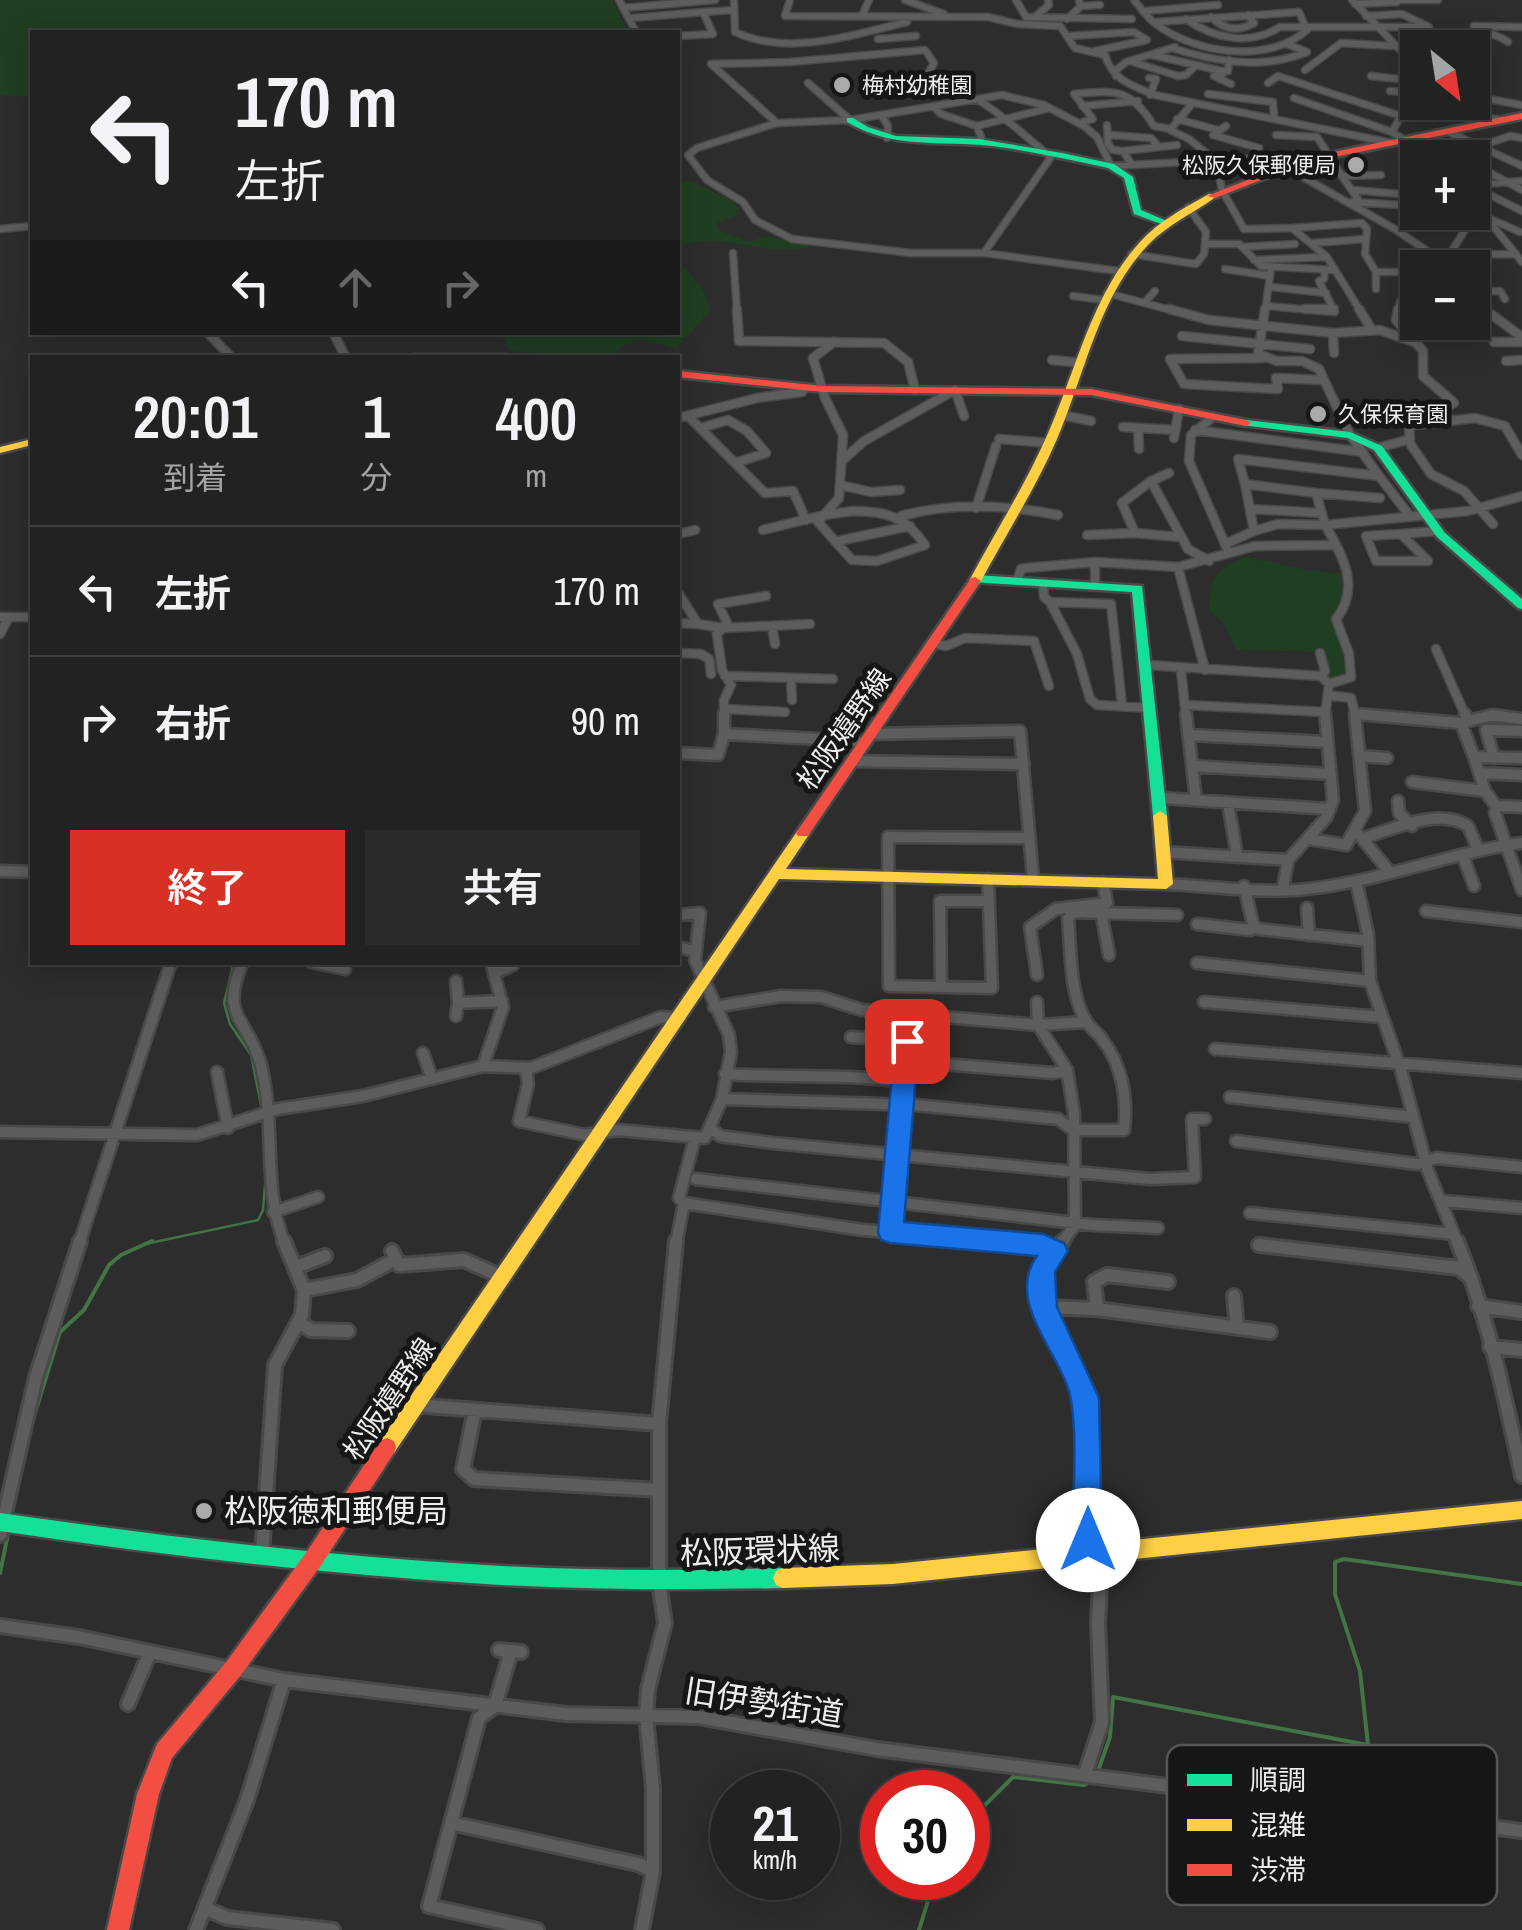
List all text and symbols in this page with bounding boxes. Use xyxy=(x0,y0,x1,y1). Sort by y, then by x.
north arrow xyxy=(1400,30,1490,120)
map controls xyxy=(1400,30,1490,340)
text: 170 m xyxy=(235,55,398,149)
icon: left xyxy=(70,70,200,200)
place label: 梅村幼稚園 xyxy=(862,70,972,100)
marker: 梅村幼稚園 xyxy=(831,74,853,96)
button: + xyxy=(1400,140,1490,230)
text: 左折 xyxy=(235,150,325,211)
place label: 松阪久保郵便局 xyxy=(1182,150,1336,180)
marker: 松阪久保郵便局 xyxy=(1345,154,1367,176)
button: − xyxy=(1400,250,1490,340)
icon: left xyxy=(223,260,278,315)
icon: ahead xyxy=(328,260,383,315)
icon: right xyxy=(433,260,488,315)
text: 20:01 xyxy=(133,376,258,457)
text: 1 xyxy=(363,376,390,457)
text: 400 xyxy=(495,378,577,459)
place label: 久保保育園 xyxy=(1338,399,1448,429)
marker: 久保保育園 xyxy=(1307,403,1329,425)
text: m xyxy=(525,454,547,497)
text: 到着 xyxy=(163,456,227,499)
text: 分 xyxy=(360,456,392,499)
icon: left xyxy=(70,564,125,619)
text: 170 m xyxy=(553,566,640,617)
text: 左折 xyxy=(155,568,231,619)
street label: 松阪嬉野線 xyxy=(788,661,900,797)
icon: right xyxy=(70,694,125,749)
text: 90 m xyxy=(571,696,640,747)
text: 右折 xyxy=(155,698,231,749)
button: 終了 xyxy=(70,830,345,945)
button: 共有 xyxy=(365,830,640,945)
pin xyxy=(865,999,950,1084)
icon: arrive xyxy=(880,1014,935,1069)
street label: 松阪嬉野線 xyxy=(334,1330,444,1468)
position arrow xyxy=(1036,1488,1140,1592)
place label: 松阪徳和郵便局 xyxy=(224,1489,448,1532)
marker: 松阪徳和郵便局 xyxy=(193,1500,215,1522)
street label: 松阪環状線 xyxy=(679,1526,841,1575)
street label: 旧伊勢街道 xyxy=(682,1669,846,1736)
legend xyxy=(1167,1745,1497,1905)
text: 順調 xyxy=(1250,1761,1306,1799)
speed limit sign: 30 xyxy=(860,1770,990,1900)
text: 21 xyxy=(752,1789,798,1857)
text: 混雑 xyxy=(1250,1806,1306,1844)
text: km/h xyxy=(753,1843,797,1877)
text: 渋滞 xyxy=(1250,1851,1306,1889)

